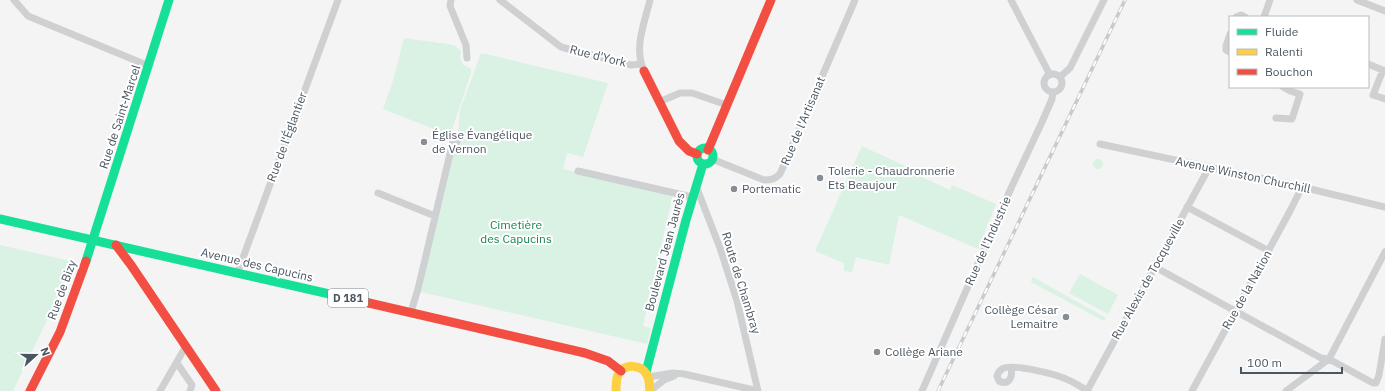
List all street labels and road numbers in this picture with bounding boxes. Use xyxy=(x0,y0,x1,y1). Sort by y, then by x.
street label: Rue d'York xyxy=(568,41,629,70)
street label: Rue de Saint-Marcel xyxy=(96,63,143,171)
street label: Rue de l'Artisanat xyxy=(777,74,828,167)
street label: Rue de l'Églantier xyxy=(263,89,310,184)
street label: Avenue Winston Churchill xyxy=(1174,153,1312,196)
street label: Boulevard Jean Jaurès xyxy=(641,191,688,313)
street label: Rue de l'Industrie xyxy=(961,194,1014,288)
street label: Rue Alexis de Tocqueville xyxy=(1108,215,1187,342)
street label: Route de Chambray xyxy=(719,230,764,336)
street label: Avenue des Capucins xyxy=(200,244,315,285)
street label: Rue de la Nation xyxy=(1219,247,1275,332)
street label: Rue de Bizy xyxy=(44,258,79,322)
road number: D 181 xyxy=(328,289,368,307)

